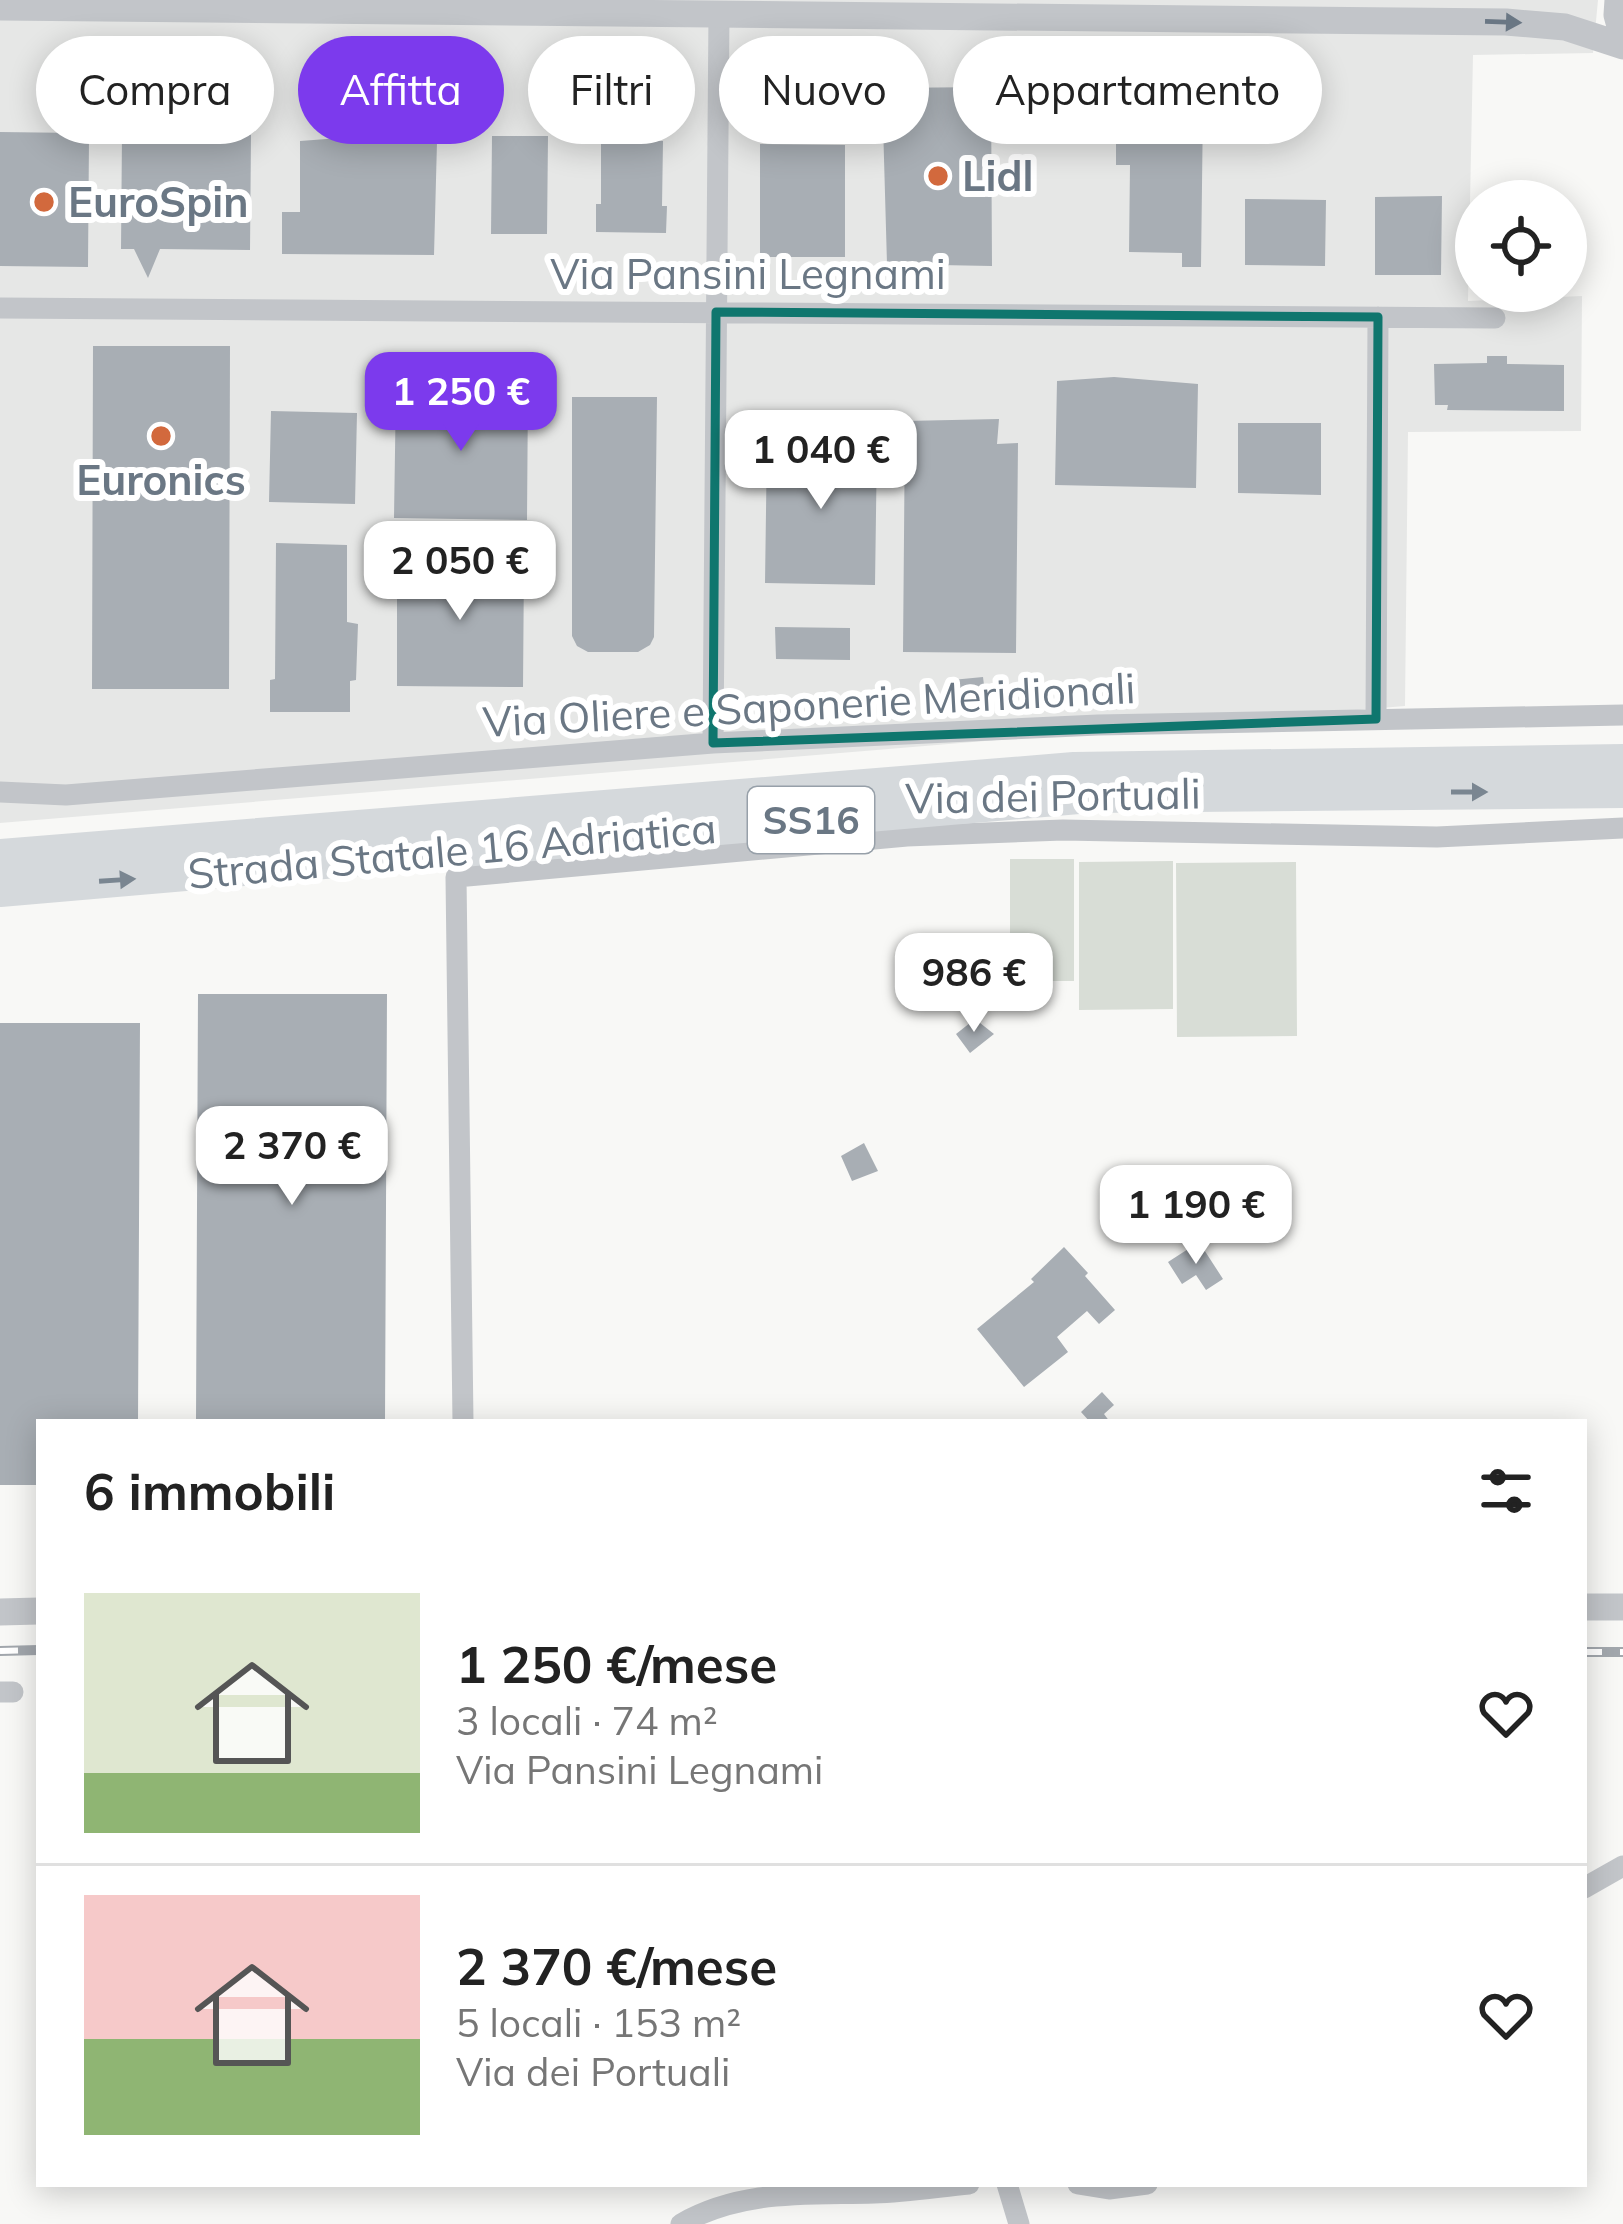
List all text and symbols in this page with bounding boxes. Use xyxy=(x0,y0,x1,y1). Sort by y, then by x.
one-way arrow xyxy=(1485,13,1523,32)
chip: Compra xyxy=(36,36,274,144)
chip: Affitta xyxy=(298,36,504,144)
chip: Filtri xyxy=(528,36,695,144)
chip: Nuovo xyxy=(719,36,929,144)
chip: Appartamento xyxy=(953,36,1322,144)
place label: Lidl xyxy=(962,149,1033,202)
marker: Lidl xyxy=(925,163,951,189)
place label: EuroSpin xyxy=(68,175,248,228)
map controls xyxy=(1455,180,1587,312)
button: locate xyxy=(1455,180,1587,312)
marker: EuroSpin xyxy=(31,189,57,215)
street label: Via Pansini Legnami xyxy=(550,247,946,300)
pin: 1 250 € xyxy=(350,352,572,454)
text: 1 250 € xyxy=(392,366,530,415)
pin: 1 040 € xyxy=(710,410,932,512)
marker: Euronics xyxy=(148,423,174,449)
text: 1 040 € xyxy=(752,424,890,473)
place label: Euronics xyxy=(76,453,246,506)
pin: 2 050 € xyxy=(349,521,571,623)
text: 2 050 € xyxy=(391,535,529,584)
street label: Via Oliere e Saponerie Meridionali xyxy=(481,661,1137,748)
street label: Via dei Portuali xyxy=(905,766,1201,825)
one-way arrow xyxy=(1451,782,1489,802)
road number: SS16 xyxy=(748,787,874,853)
street label: Strada Statale 16 Adriatica xyxy=(186,801,718,900)
one-way arrow xyxy=(99,870,136,889)
pin: 986 € xyxy=(890,933,1058,1035)
text: 986 € xyxy=(922,947,1026,996)
pin: 2 370 € xyxy=(181,1106,403,1208)
text: 2 370 € xyxy=(223,1120,361,1169)
pin: 1 190 € xyxy=(1085,1165,1307,1267)
text: 1 190 € xyxy=(1127,1179,1265,1228)
icon: filters xyxy=(1473,1458,1539,1524)
text: 6 immobili xyxy=(84,1459,335,1523)
text: 1 250 €/mese xyxy=(456,1632,777,1696)
icon: home xyxy=(180,1641,324,1785)
icon: heart xyxy=(1473,1680,1539,1746)
text: 3 locali · 74 m² xyxy=(456,1696,718,1745)
text: Via Pansini Legnami xyxy=(456,1745,823,1794)
text: 2 370 €/mese xyxy=(456,1934,777,1998)
icon: home xyxy=(180,1943,324,2087)
icon: heart xyxy=(1473,1982,1539,2048)
text: 5 locali · 153 m² xyxy=(456,1998,741,2047)
text: Via dei Portuali xyxy=(456,2047,730,2096)

